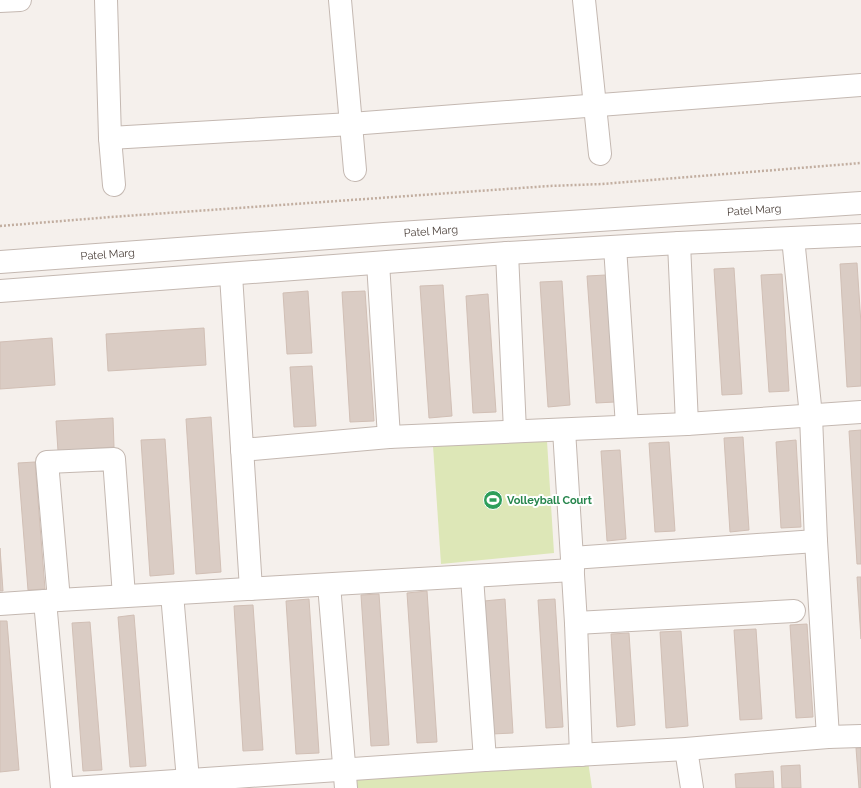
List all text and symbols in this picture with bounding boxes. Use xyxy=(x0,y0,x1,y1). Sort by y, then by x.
street label: Patel Marg xyxy=(727,202,782,218)
street label: Patel Marg xyxy=(403,223,458,239)
street label: Patel Marg xyxy=(80,246,135,263)
sports icon: Volleyball Court xyxy=(482,489,504,511)
place label: Volleyball Court xyxy=(507,494,593,507)

